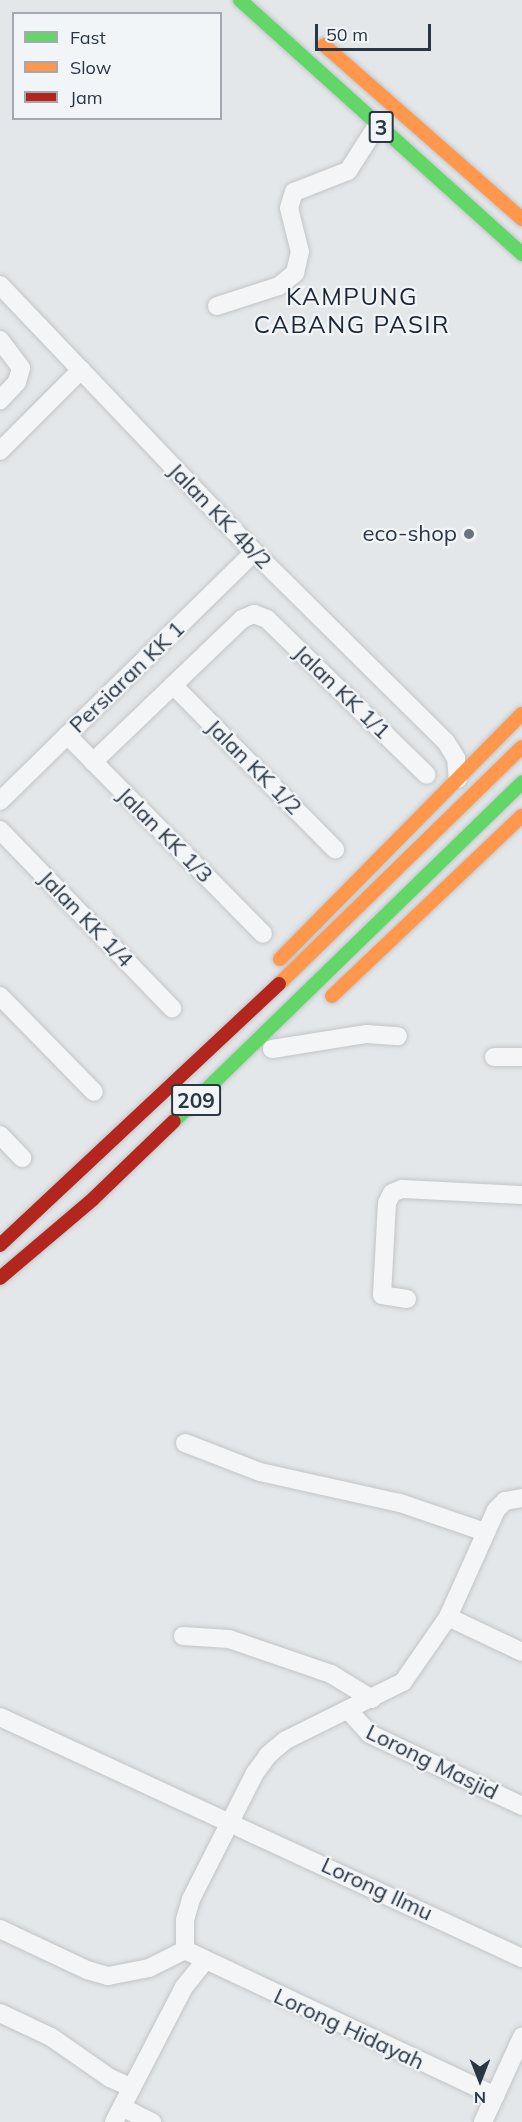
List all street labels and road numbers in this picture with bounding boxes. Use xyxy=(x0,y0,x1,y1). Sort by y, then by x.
road number: 3 xyxy=(368,109,394,145)
street label: Jalan KK 4b/2 xyxy=(163,458,277,574)
street label: Persiaran KK 1 xyxy=(64,616,190,738)
street label: Jalan KK 1/1 xyxy=(288,639,396,745)
street label: Jalan KK 1/2 xyxy=(201,714,307,820)
street label: Jalan KK 1/3 xyxy=(112,782,218,888)
street label: Jalan KK 1/4 xyxy=(33,865,139,973)
road number: 209 xyxy=(170,1082,222,1118)
street label: Lorong Masjid xyxy=(362,1719,502,1805)
street label: Lorong Ilmu xyxy=(317,1852,437,1926)
street label: Lorong Hidayah xyxy=(270,1983,428,2075)

